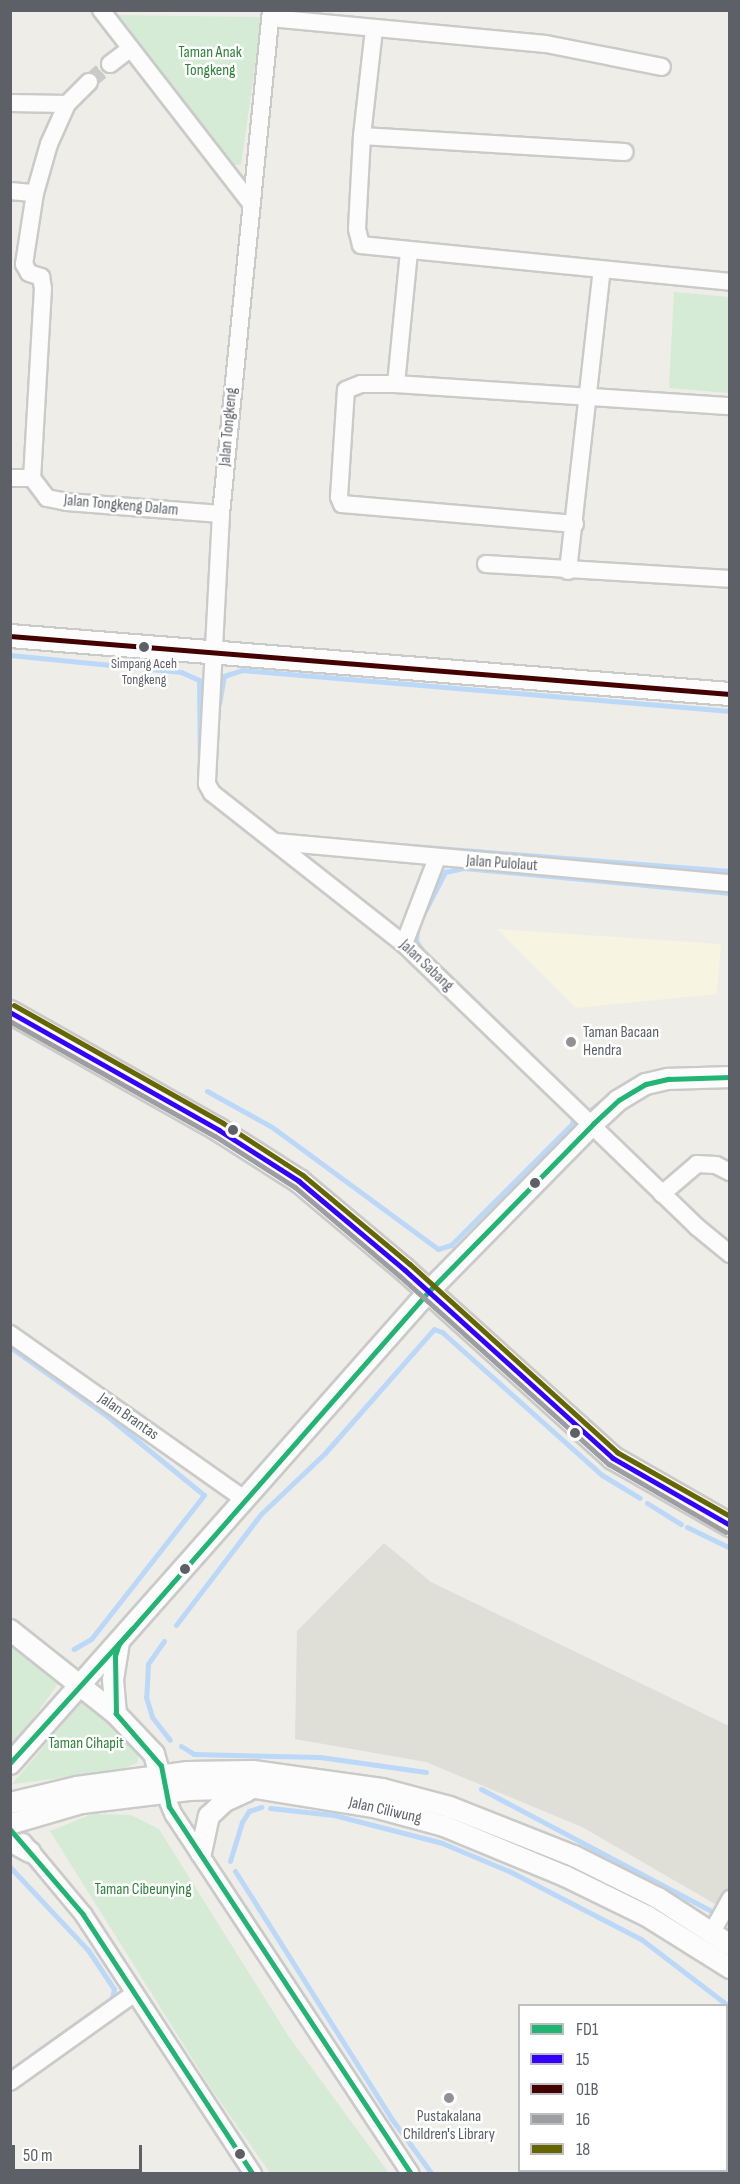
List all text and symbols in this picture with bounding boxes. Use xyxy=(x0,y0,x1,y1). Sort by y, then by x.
park label: Taman Anak Tongkeng xyxy=(178,43,242,81)
street label: Jalan Tongkeng xyxy=(216,387,242,467)
street label: Jalan Tongkeng Dalam xyxy=(63,491,179,521)
marker: Simpang Aceh Tongkeng xyxy=(138,641,150,653)
place label: Simpang Aceh Tongkeng xyxy=(111,656,177,688)
street label: Jalan Pulolaut xyxy=(466,852,538,876)
street label: Jalan Sabang xyxy=(395,936,457,996)
place label: Taman Bacaan Hendra xyxy=(583,1023,659,1061)
marker: Taman Bacaan Hendra xyxy=(564,1035,578,1049)
unlabelled marker xyxy=(227,1124,239,1136)
unlabelled marker xyxy=(529,1177,541,1189)
street label: Jalan Brantas xyxy=(94,1389,162,1445)
unlabelled marker xyxy=(569,1427,581,1439)
unlabelled marker xyxy=(179,1563,191,1575)
park label: Taman Cihapit xyxy=(48,1734,124,1754)
street label: Jalan Ciliwung xyxy=(347,1793,423,1829)
park label: Taman Cibeunying xyxy=(94,1880,192,1900)
legend xyxy=(518,2004,728,2172)
text: FD1 xyxy=(576,2019,598,2040)
text: 15 xyxy=(576,2049,590,2070)
text: 01B xyxy=(576,2079,598,2100)
marker: Pustakalana Children's Library xyxy=(442,2091,456,2105)
place label: Pustakalana Children's Library xyxy=(403,2107,495,2145)
text: 16 xyxy=(576,2109,590,2130)
scale bar xyxy=(15,2133,146,2171)
text: 18 xyxy=(576,2139,590,2160)
text: 50 m xyxy=(23,2145,53,2166)
unlabelled marker xyxy=(234,2148,246,2160)

